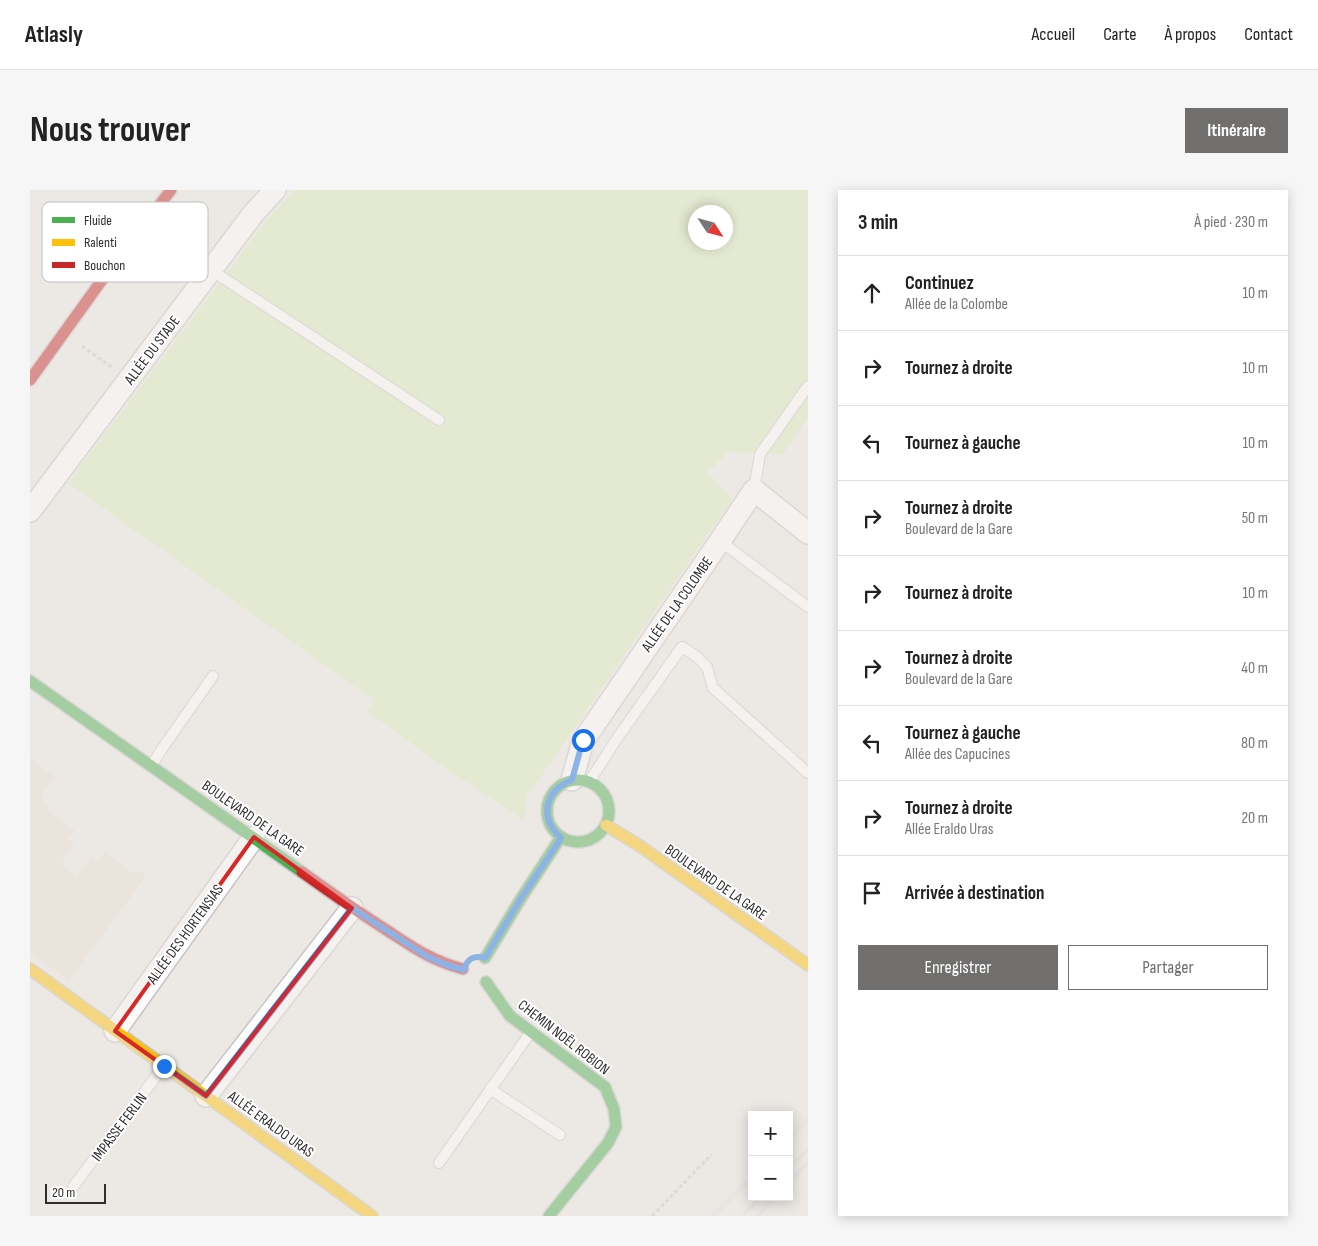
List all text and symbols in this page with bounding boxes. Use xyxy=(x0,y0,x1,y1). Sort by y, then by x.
text: Atlasly xyxy=(25,20,83,49)
text: Accueil xyxy=(1031,24,1075,45)
text: Carte xyxy=(1103,24,1136,45)
text: À propos xyxy=(1164,24,1216,45)
text: Contact xyxy=(1244,24,1293,45)
button: Itinéraire xyxy=(1185,108,1288,153)
text: Nous trouver xyxy=(30,109,191,152)
legend xyxy=(42,202,208,282)
north arrow xyxy=(688,205,733,250)
text: 3 min xyxy=(858,210,898,235)
text: Fluide xyxy=(84,212,112,229)
text: À pied · 230 m xyxy=(1194,213,1268,232)
text: Ralenti xyxy=(84,234,117,251)
text: Bouchon xyxy=(84,257,125,274)
text: Continuez xyxy=(905,272,974,295)
icon: ahead xyxy=(858,279,886,307)
text: 10 m xyxy=(1242,284,1268,303)
text: Allée de la Colombe xyxy=(905,295,1008,314)
street label: ALLÉE DU STADE xyxy=(120,312,184,389)
icon: right xyxy=(858,354,886,382)
text: Tournez à droite xyxy=(905,357,1013,380)
text: 10 m xyxy=(1242,359,1268,378)
icon: left xyxy=(858,429,886,457)
text: Tournez à gauche xyxy=(905,432,1021,455)
text: 10 m xyxy=(1242,434,1268,453)
text: Tournez à droite xyxy=(905,497,1013,520)
icon: right xyxy=(858,504,886,532)
text: 50 m xyxy=(1242,509,1268,528)
text: Boulevard de la Gare xyxy=(905,520,1013,539)
street label: ALLÉE DE LA COLOMBE xyxy=(637,553,717,656)
icon: right xyxy=(858,579,886,607)
text: Tournez à droite xyxy=(905,582,1013,605)
text: 10 m xyxy=(1242,584,1268,603)
text: Tournez à droite xyxy=(905,647,1013,670)
icon: right xyxy=(858,654,886,682)
text: 40 m xyxy=(1241,659,1268,678)
text: Boulevard de la Gare xyxy=(905,670,1013,689)
text: Tournez à gauche xyxy=(905,722,1021,745)
route start xyxy=(572,729,595,752)
icon: left xyxy=(858,729,886,757)
text: 80 m xyxy=(1241,734,1268,753)
text: Allée des Capucines xyxy=(905,745,1010,764)
street label: BOULEVARD DE LA GARE xyxy=(198,776,307,861)
text: Tournez à droite xyxy=(905,797,1013,820)
icon: right xyxy=(858,804,886,832)
text: 20 m xyxy=(1241,809,1268,828)
text: Allée Eraldo Uras xyxy=(905,820,994,839)
street label: BOULEVARD DE LA GARE xyxy=(661,840,770,925)
icon: arrive xyxy=(858,879,886,907)
street label: ALLÉE DES HORTENSIAS xyxy=(142,881,228,989)
text: Arrivée à destination xyxy=(905,882,1045,905)
button: Enregistrer xyxy=(858,945,1058,990)
button: Partager xyxy=(1068,945,1268,990)
street label: CHEMIN NOËL ROBION xyxy=(514,996,613,1079)
route end xyxy=(153,1055,176,1078)
street label: ALLÉE ERALDO URAS xyxy=(223,1086,317,1162)
street label: IMPASSE FERLIN xyxy=(88,1089,151,1165)
map controls xyxy=(748,1111,793,1201)
button: + xyxy=(748,1111,793,1156)
button: − xyxy=(748,1156,793,1201)
scale bar xyxy=(45,1181,106,1204)
text: 20 m xyxy=(52,1184,75,1201)

